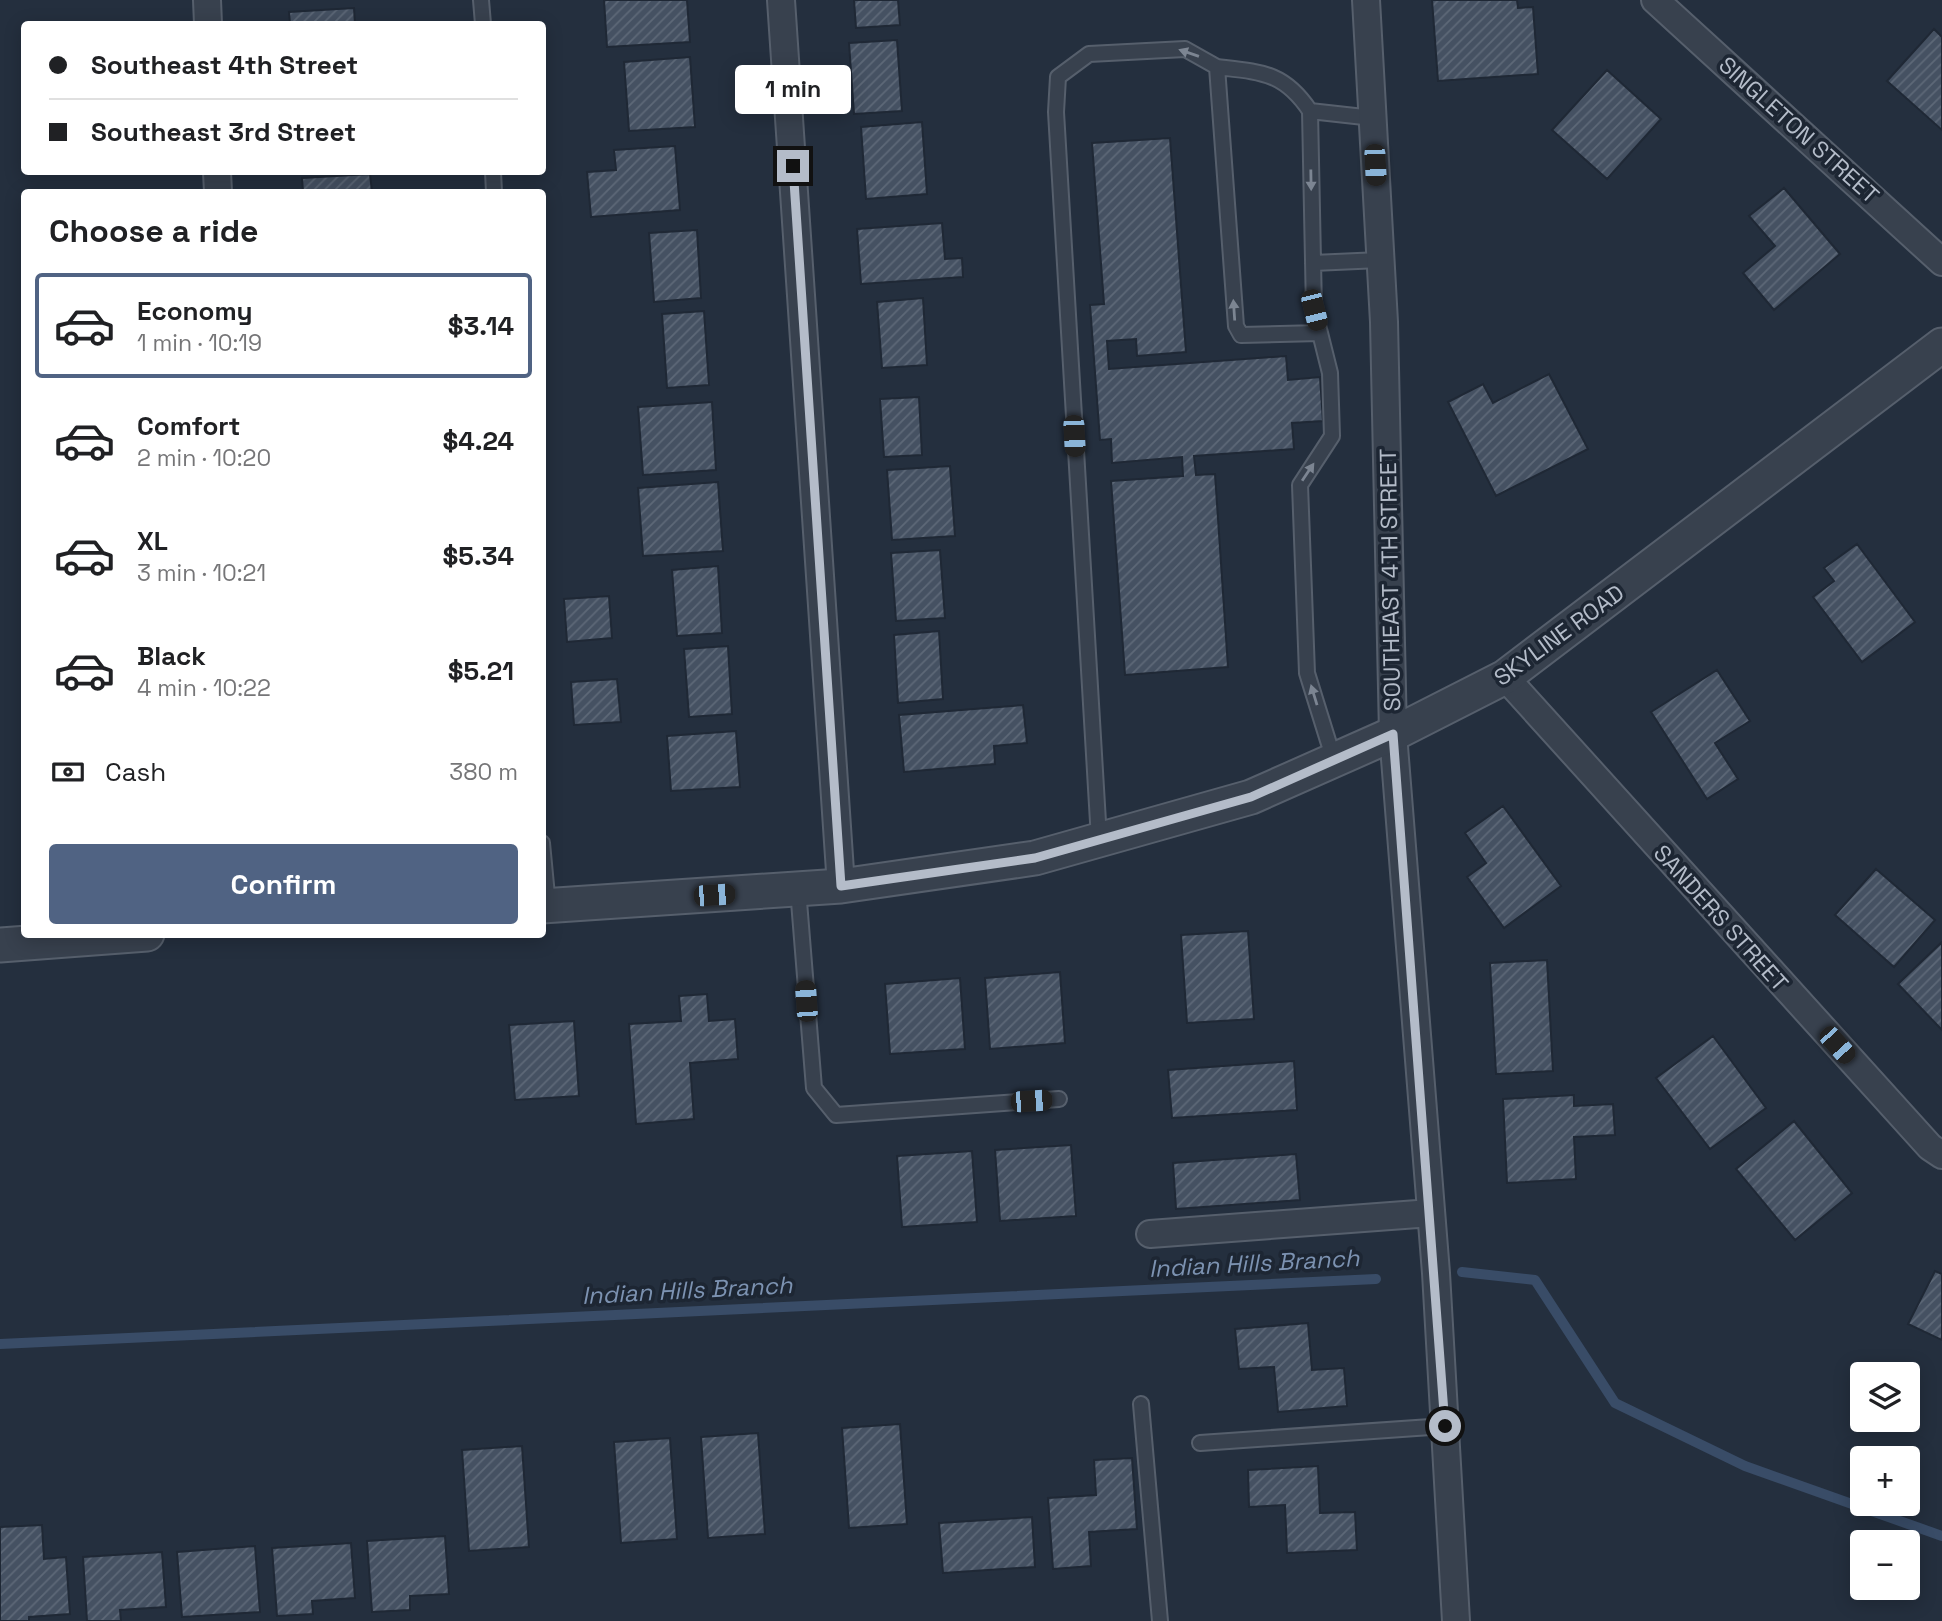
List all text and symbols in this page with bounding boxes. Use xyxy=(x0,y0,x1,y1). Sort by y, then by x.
one-way arrow xyxy=(1178,47,1199,58)
text: Southeast 4th Street xyxy=(91,48,358,82)
street label: SINGLETON STREET xyxy=(1712,50,1886,210)
callout: 1 min xyxy=(735,64,851,114)
text: 1 min xyxy=(765,74,821,104)
text: Southeast 3rd Street xyxy=(91,115,356,149)
car xyxy=(1364,143,1387,187)
route end xyxy=(777,150,809,182)
one-way arrow xyxy=(1306,169,1317,191)
text: Choose a ride xyxy=(49,211,259,251)
car xyxy=(1299,287,1330,333)
icon: car xyxy=(53,294,116,357)
text: Economy xyxy=(137,294,253,328)
one-way arrow xyxy=(1229,299,1240,321)
text: $3.14 xyxy=(448,309,514,343)
text: 1 min · 10:19 xyxy=(137,328,262,358)
icon: car xyxy=(53,409,116,472)
text: Comfort xyxy=(137,409,240,443)
car xyxy=(1063,414,1086,458)
text: $4.24 xyxy=(442,424,514,458)
text: 2 min · 10:20 xyxy=(137,443,271,473)
street label: SOUTHEAST 4TH STREET xyxy=(1373,448,1407,712)
one-way arrow xyxy=(1302,462,1315,481)
icon: car xyxy=(53,524,116,587)
text: XL xyxy=(137,524,168,558)
text: $5.34 xyxy=(443,539,514,573)
text: 3 min · 10:21 xyxy=(137,558,266,588)
street label: SKYLINE ROAD xyxy=(1488,578,1630,692)
icon: car xyxy=(53,639,116,702)
text: Black xyxy=(137,639,206,673)
text: $5.21 xyxy=(448,654,514,688)
text: 4 min · 10:22 xyxy=(137,673,271,703)
one-way arrow xyxy=(1308,685,1318,706)
icon: cash xyxy=(49,753,87,791)
text: Cash xyxy=(105,755,166,789)
text: 380 m xyxy=(449,757,518,787)
street label: SANDERS STREET xyxy=(1647,838,1795,998)
button: Confirm xyxy=(49,844,518,924)
car xyxy=(693,883,736,907)
car xyxy=(795,979,818,1023)
car xyxy=(1816,1022,1859,1068)
car xyxy=(1010,1089,1053,1113)
water label: Indian Hills Branch xyxy=(1148,1242,1361,1284)
water label: Indian Hills Branch xyxy=(581,1269,794,1311)
map controls xyxy=(1850,1362,1920,1600)
button: layers xyxy=(1850,1362,1920,1432)
route start xyxy=(1429,1410,1461,1442)
button: + xyxy=(1850,1446,1920,1516)
button: − xyxy=(1850,1530,1920,1600)

